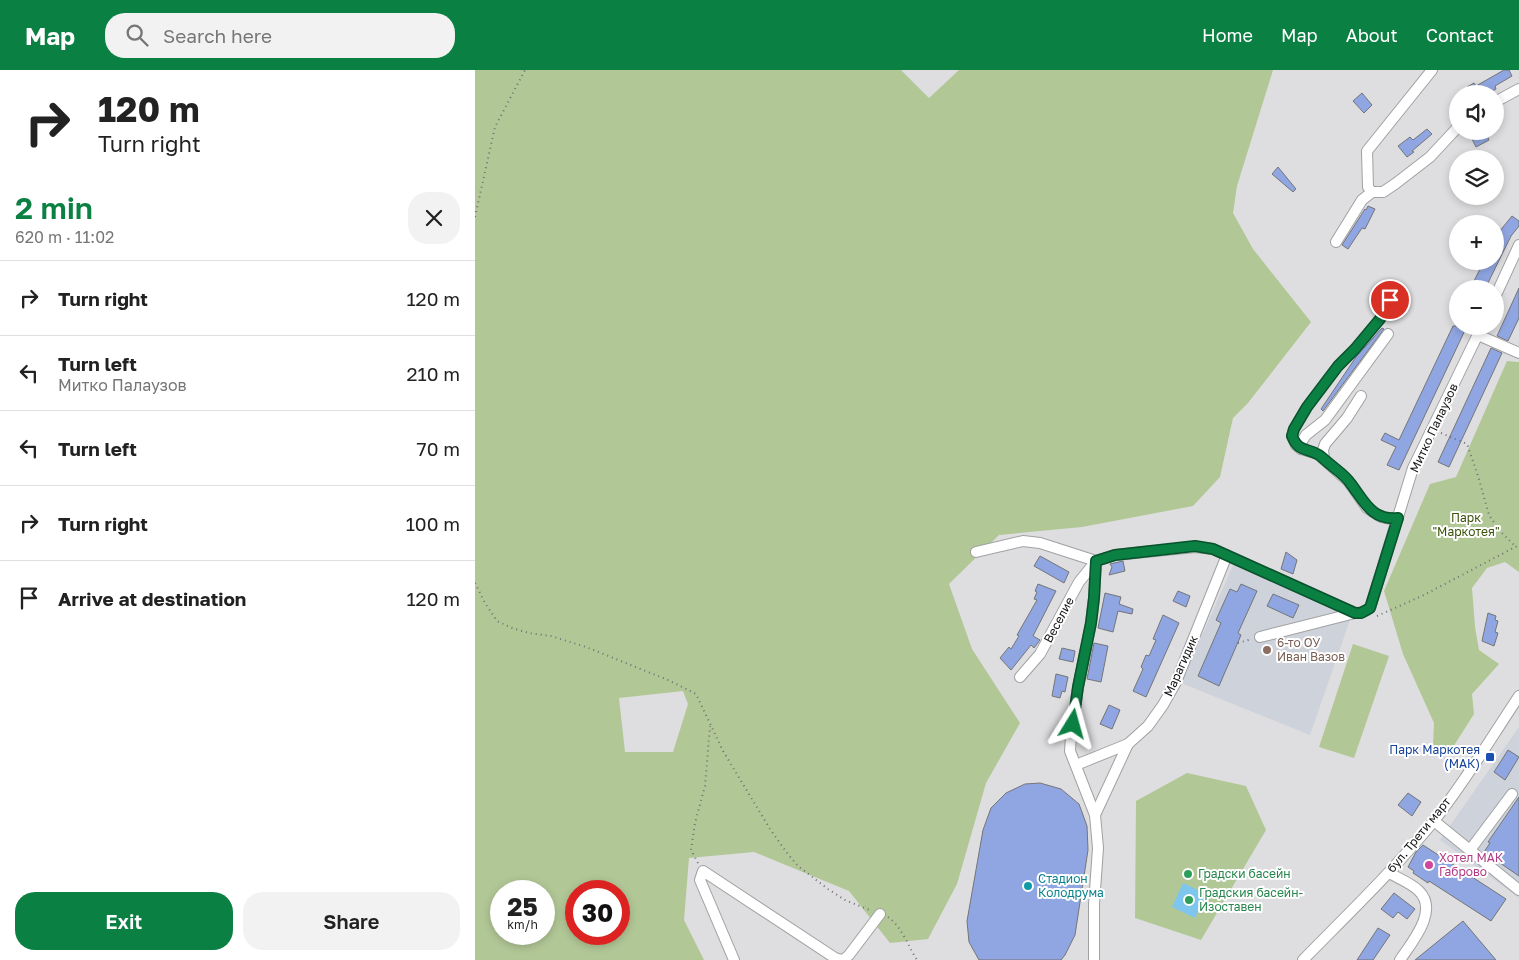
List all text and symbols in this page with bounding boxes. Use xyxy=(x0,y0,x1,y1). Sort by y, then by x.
search box xyxy=(105,13,455,58)
text: Map xyxy=(25,21,75,50)
icon: search xyxy=(123,21,151,49)
text: Search here xyxy=(163,24,272,47)
text: Home xyxy=(1202,24,1253,46)
text: Map xyxy=(1281,24,1318,46)
text: About xyxy=(1346,24,1398,46)
text: Contact xyxy=(1426,24,1494,46)
map controls xyxy=(1449,85,1504,335)
button: sound xyxy=(1449,85,1504,140)
text: 120 m xyxy=(98,88,200,130)
icon: right xyxy=(15,90,80,155)
text: Turn right xyxy=(98,130,201,157)
button: layers xyxy=(1449,150,1504,205)
text: 2 min xyxy=(15,190,93,226)
button: close xyxy=(408,192,460,244)
button: + xyxy=(1449,215,1504,270)
text: 620 m · 11:02 xyxy=(15,227,114,247)
pin xyxy=(1369,279,1411,321)
button: − xyxy=(1449,280,1504,335)
icon: right xyxy=(15,284,43,312)
icon: arrive xyxy=(1376,286,1404,314)
text: Turn right xyxy=(58,287,148,310)
text: 120 m xyxy=(406,287,460,310)
text: Turn left xyxy=(58,352,137,375)
icon: left xyxy=(15,359,43,387)
text: 210 m xyxy=(406,362,460,385)
text: Митко Палаузов xyxy=(58,375,187,395)
street label: Митко Палаузов xyxy=(1406,381,1461,475)
icon: left xyxy=(15,434,43,462)
text: Turn left xyxy=(58,437,137,460)
text: 70 m xyxy=(417,437,460,460)
icon: right xyxy=(15,509,43,537)
park label: Парк "Маркотея" xyxy=(1432,510,1500,539)
text: Turn right xyxy=(58,512,148,535)
text: 100 m xyxy=(406,512,460,535)
icon: arrive xyxy=(15,584,43,612)
text: Arrive at destination xyxy=(58,587,246,610)
text: 120 m xyxy=(406,587,460,610)
street label: Веселие xyxy=(1040,594,1077,645)
street label: Марагидик xyxy=(1160,633,1201,699)
place label: 6-то ОУ Иван Вазов xyxy=(1277,635,1345,664)
marker: 6-то ОУ Иван Вазов xyxy=(1261,644,1273,656)
position arrow xyxy=(1046,697,1098,749)
place label: Парк Маркотея (МАК) xyxy=(1389,742,1480,771)
marker: Парк Маркотея (МАК) xyxy=(1484,751,1496,763)
street label: бул. Трети март xyxy=(1384,794,1454,875)
place label: Хотел МАК Габрово xyxy=(1439,850,1504,879)
marker: Хотел МАК Габрово xyxy=(1423,859,1435,871)
place label: Градски басейн xyxy=(1198,866,1291,881)
marker: Градски басейн xyxy=(1182,868,1194,880)
place label: Стадион Колодрума xyxy=(1038,871,1104,900)
speed limit sign: 30 xyxy=(565,880,630,945)
marker: Стадион Колодрума xyxy=(1022,880,1034,892)
place label: Градския басейн- Изоставен xyxy=(1199,885,1303,914)
text: 25 xyxy=(507,891,538,922)
button: Exit xyxy=(15,892,233,950)
button: Share xyxy=(243,892,460,950)
marker: Градския басейн- Изоставен xyxy=(1183,894,1195,906)
text: km/h xyxy=(507,917,538,932)

